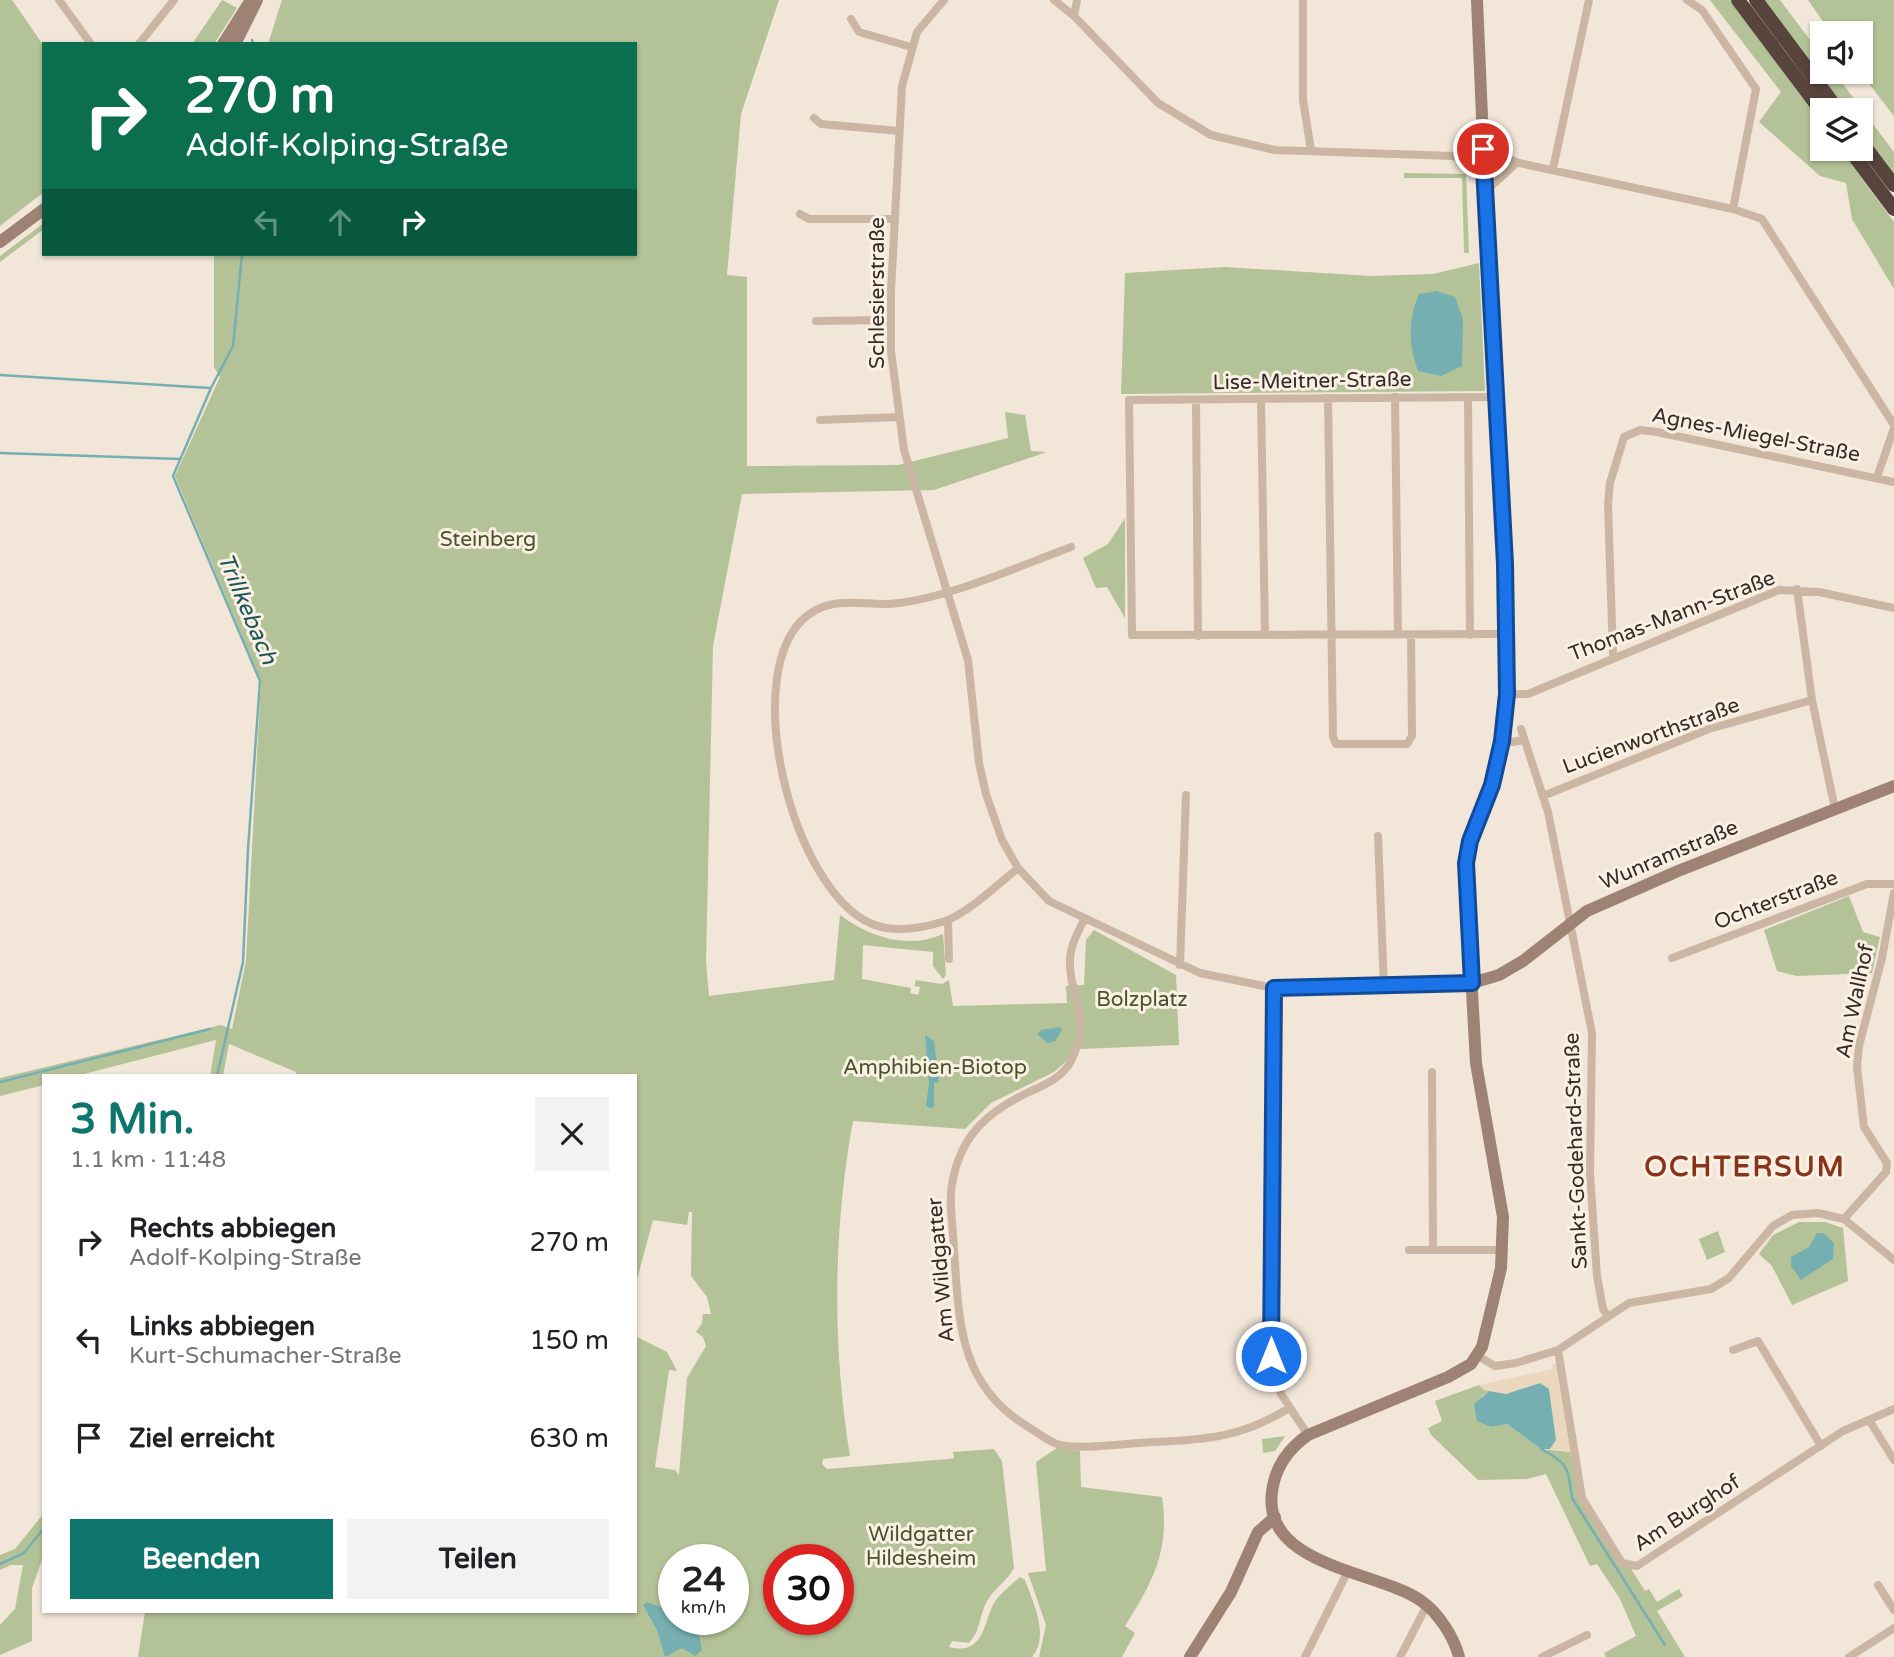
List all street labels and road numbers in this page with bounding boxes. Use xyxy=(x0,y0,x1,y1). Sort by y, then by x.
street label: Schlesierstraße xyxy=(865,217,890,369)
street label: Lise-Meitner-Straße xyxy=(1212,367,1412,395)
street label: Agnes-Miegel-Straße xyxy=(1650,403,1862,467)
street label: Thomas-Mann-Straße xyxy=(1565,565,1779,667)
street label: Lucienworthstraße xyxy=(1559,692,1743,780)
street label: Wunramstraße xyxy=(1596,815,1742,895)
street label: Ochterstraße xyxy=(1711,865,1842,935)
street label: Am Wallhof xyxy=(1831,941,1879,1061)
street label: Sankt-Godehard-Straße xyxy=(1559,1032,1593,1270)
street label: Am Wildgatter xyxy=(922,1196,960,1344)
street label: Am Burghof xyxy=(1629,1469,1745,1557)

